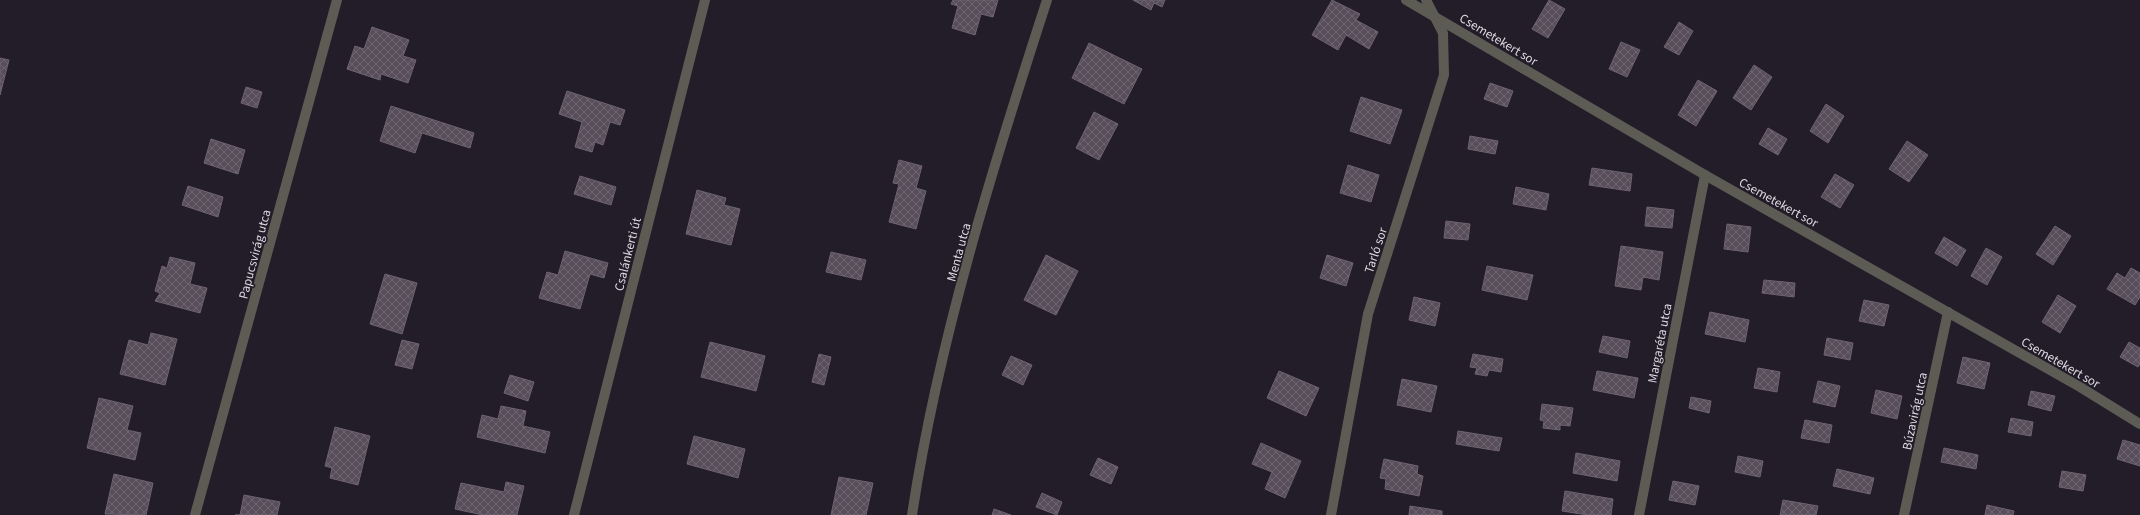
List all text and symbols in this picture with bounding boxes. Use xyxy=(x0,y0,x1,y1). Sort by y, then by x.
street label: Csemetekert sor xyxy=(1456,9,1541,71)
street label: Csemetekert sor xyxy=(1736,174,1822,232)
street label: Papucsvirág utca xyxy=(234,208,276,301)
street label: Csalánkerti út xyxy=(610,215,646,293)
street label: Menta utca xyxy=(943,221,975,284)
street label: Tarló sor xyxy=(1360,225,1392,275)
street label: Margaréta utca xyxy=(1643,302,1677,385)
street label: Csemetekert sor xyxy=(2018,333,2104,393)
street label: Búzavirág utca xyxy=(1898,371,1932,452)

